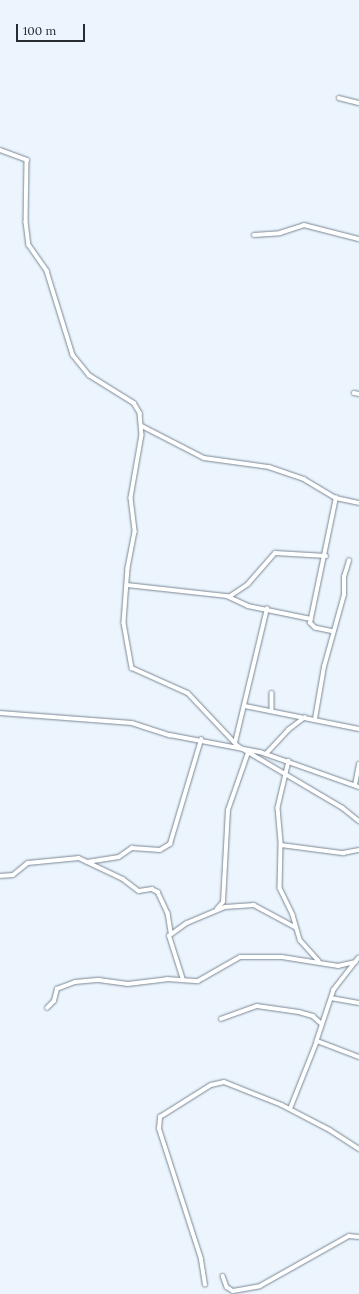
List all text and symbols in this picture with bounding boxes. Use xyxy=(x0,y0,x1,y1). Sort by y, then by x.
scale bar xyxy=(18,16,87,42)
text: 100 m xyxy=(23,23,56,38)

